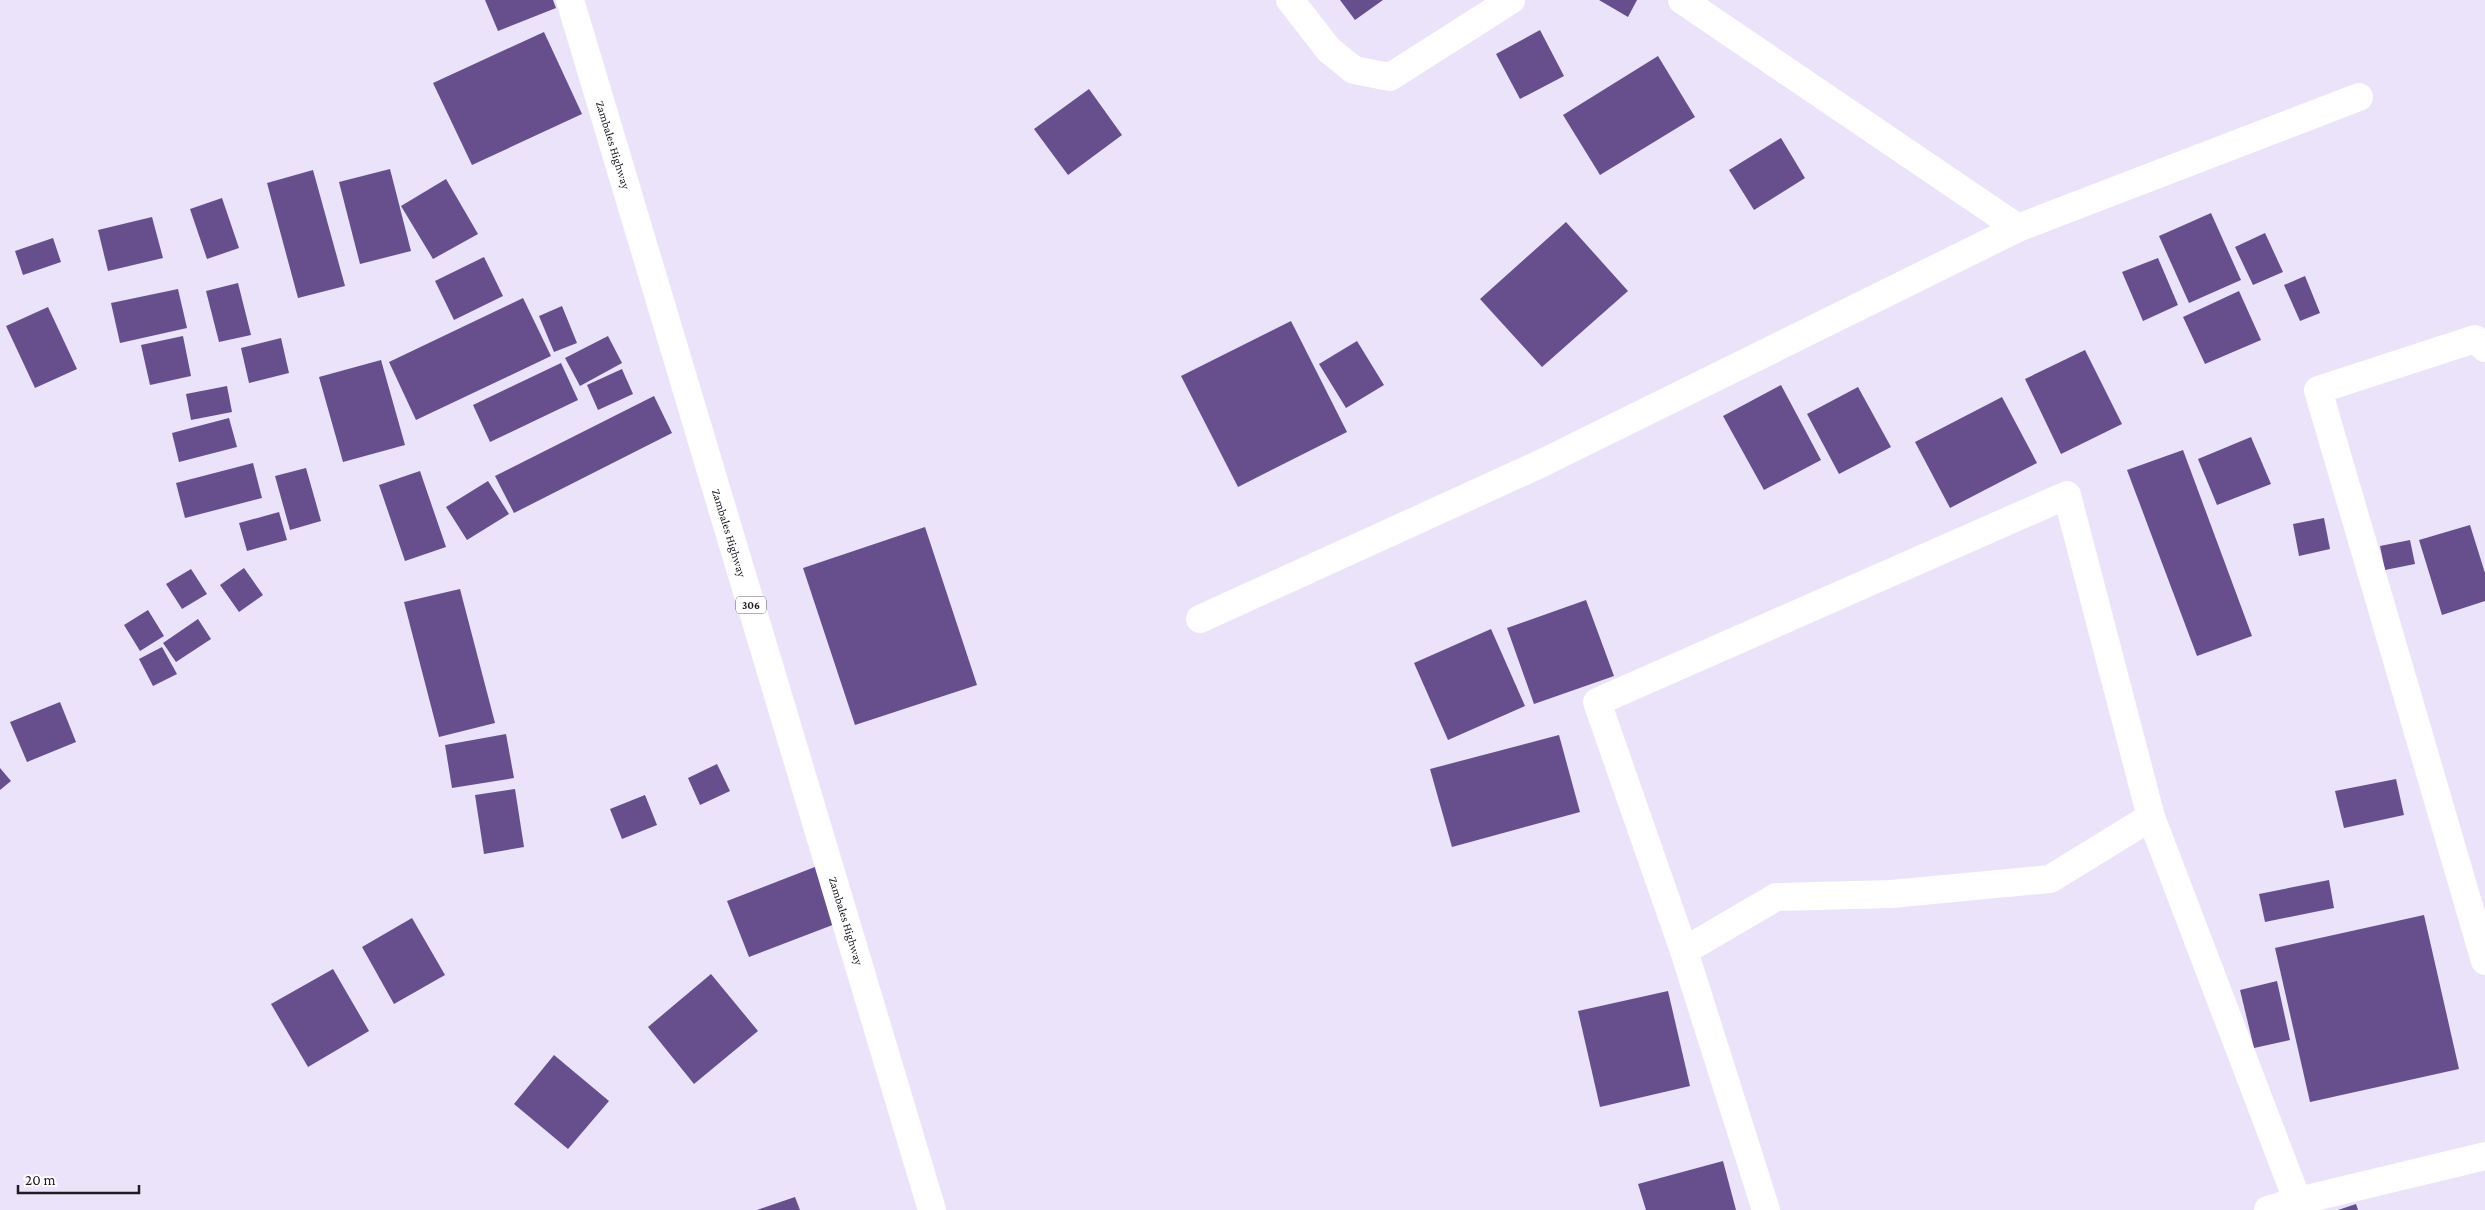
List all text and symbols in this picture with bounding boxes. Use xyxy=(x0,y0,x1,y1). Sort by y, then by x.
street label: Zambales Highway xyxy=(593,99,633,191)
street label: Zambales Highway xyxy=(709,487,749,579)
road number: 306 xyxy=(736,596,766,614)
street label: Zambales Highway xyxy=(826,875,866,967)
scale bar xyxy=(18,1162,139,1194)
text: 20 m xyxy=(25,1172,56,1188)

